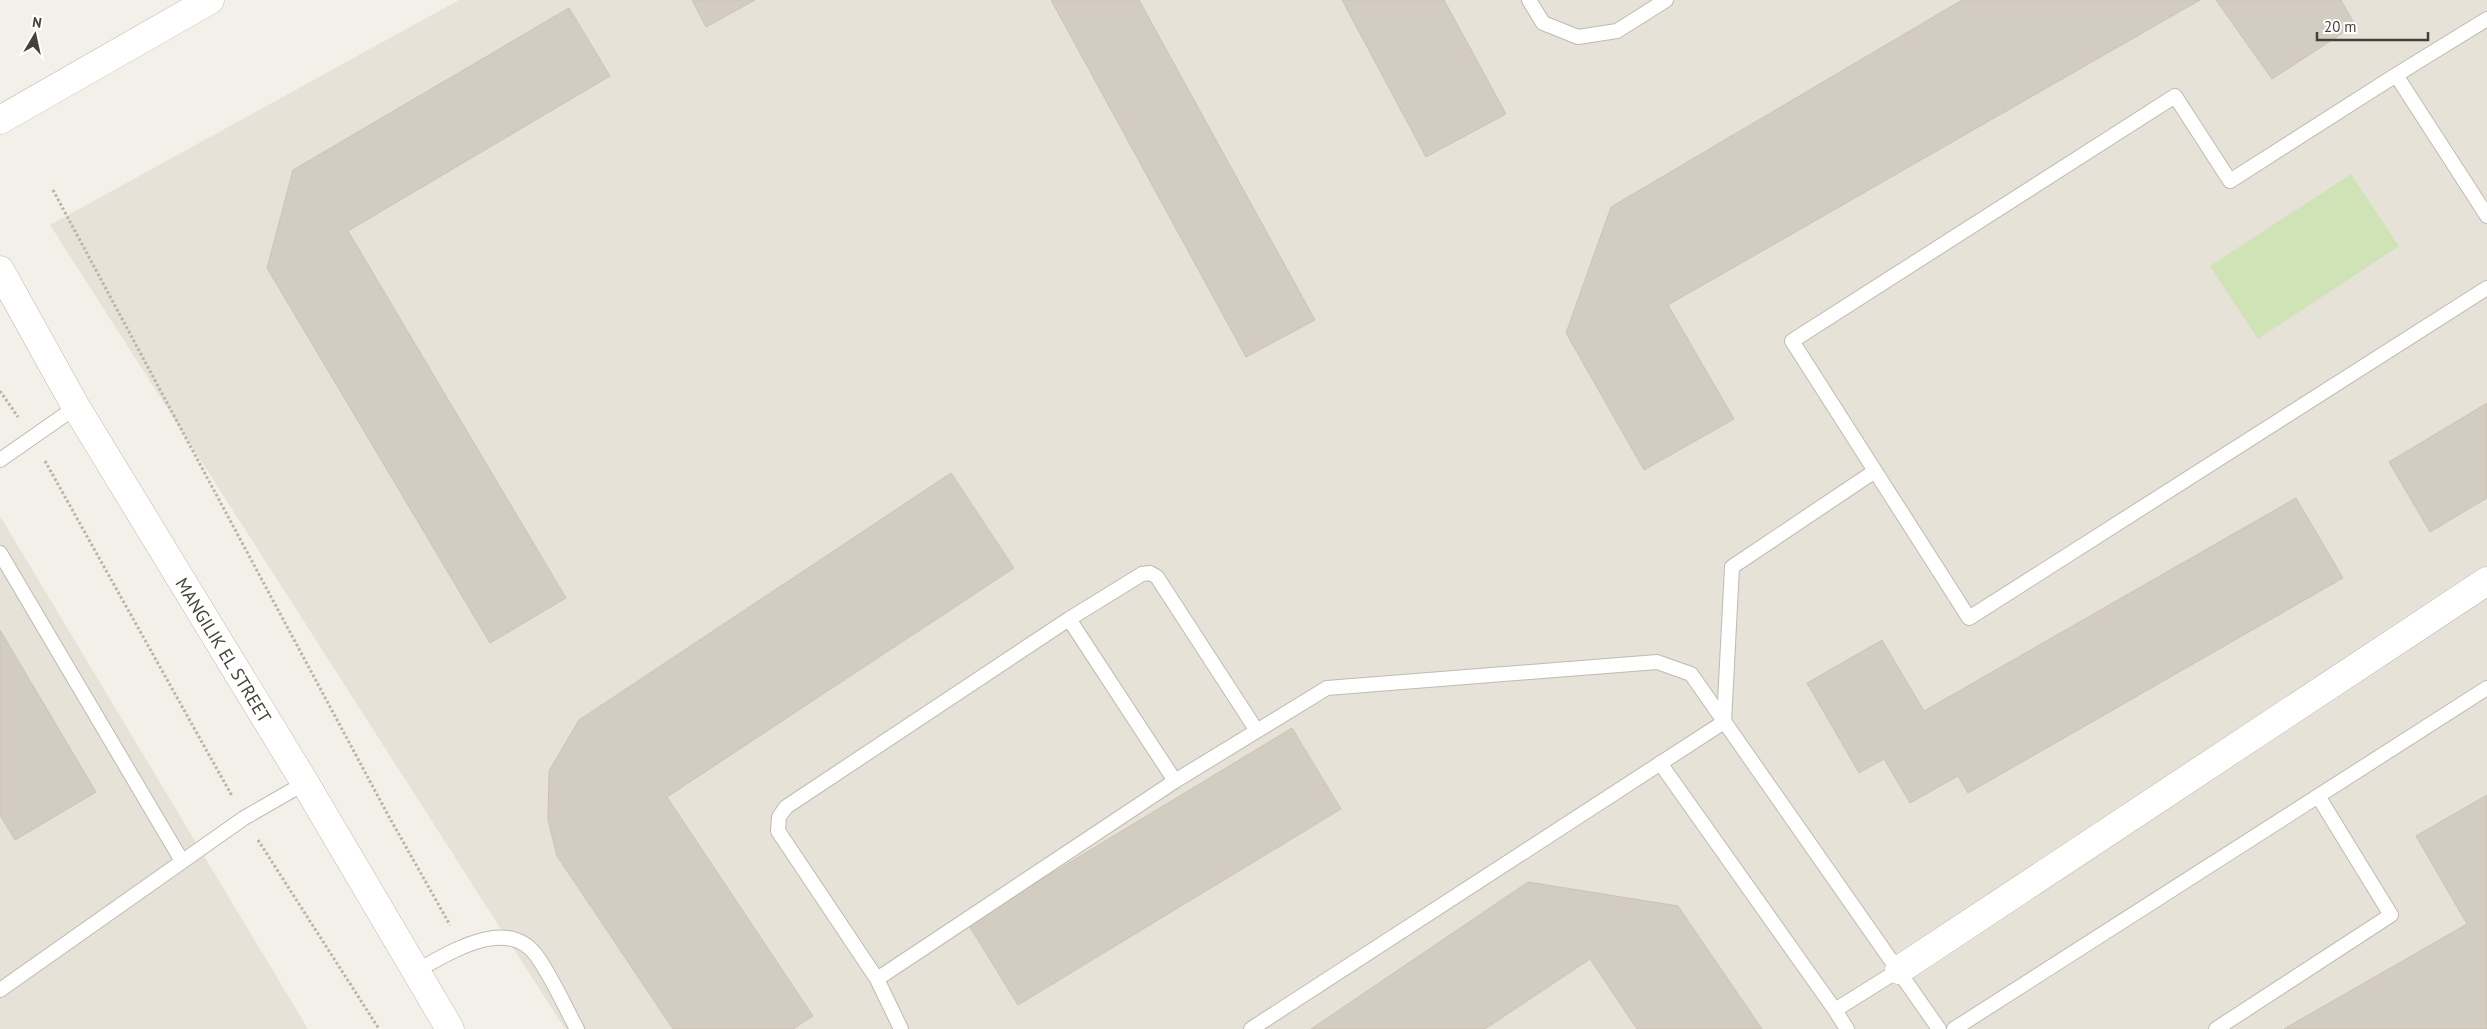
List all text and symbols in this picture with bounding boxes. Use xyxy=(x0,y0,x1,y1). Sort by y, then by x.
north arrow xyxy=(10,10,60,60)
scale bar xyxy=(2317,10,2428,42)
text: N xyxy=(31,13,43,32)
text: 20 m xyxy=(2324,17,2357,36)
street label: MANGILIK EL STREET xyxy=(171,573,277,727)

